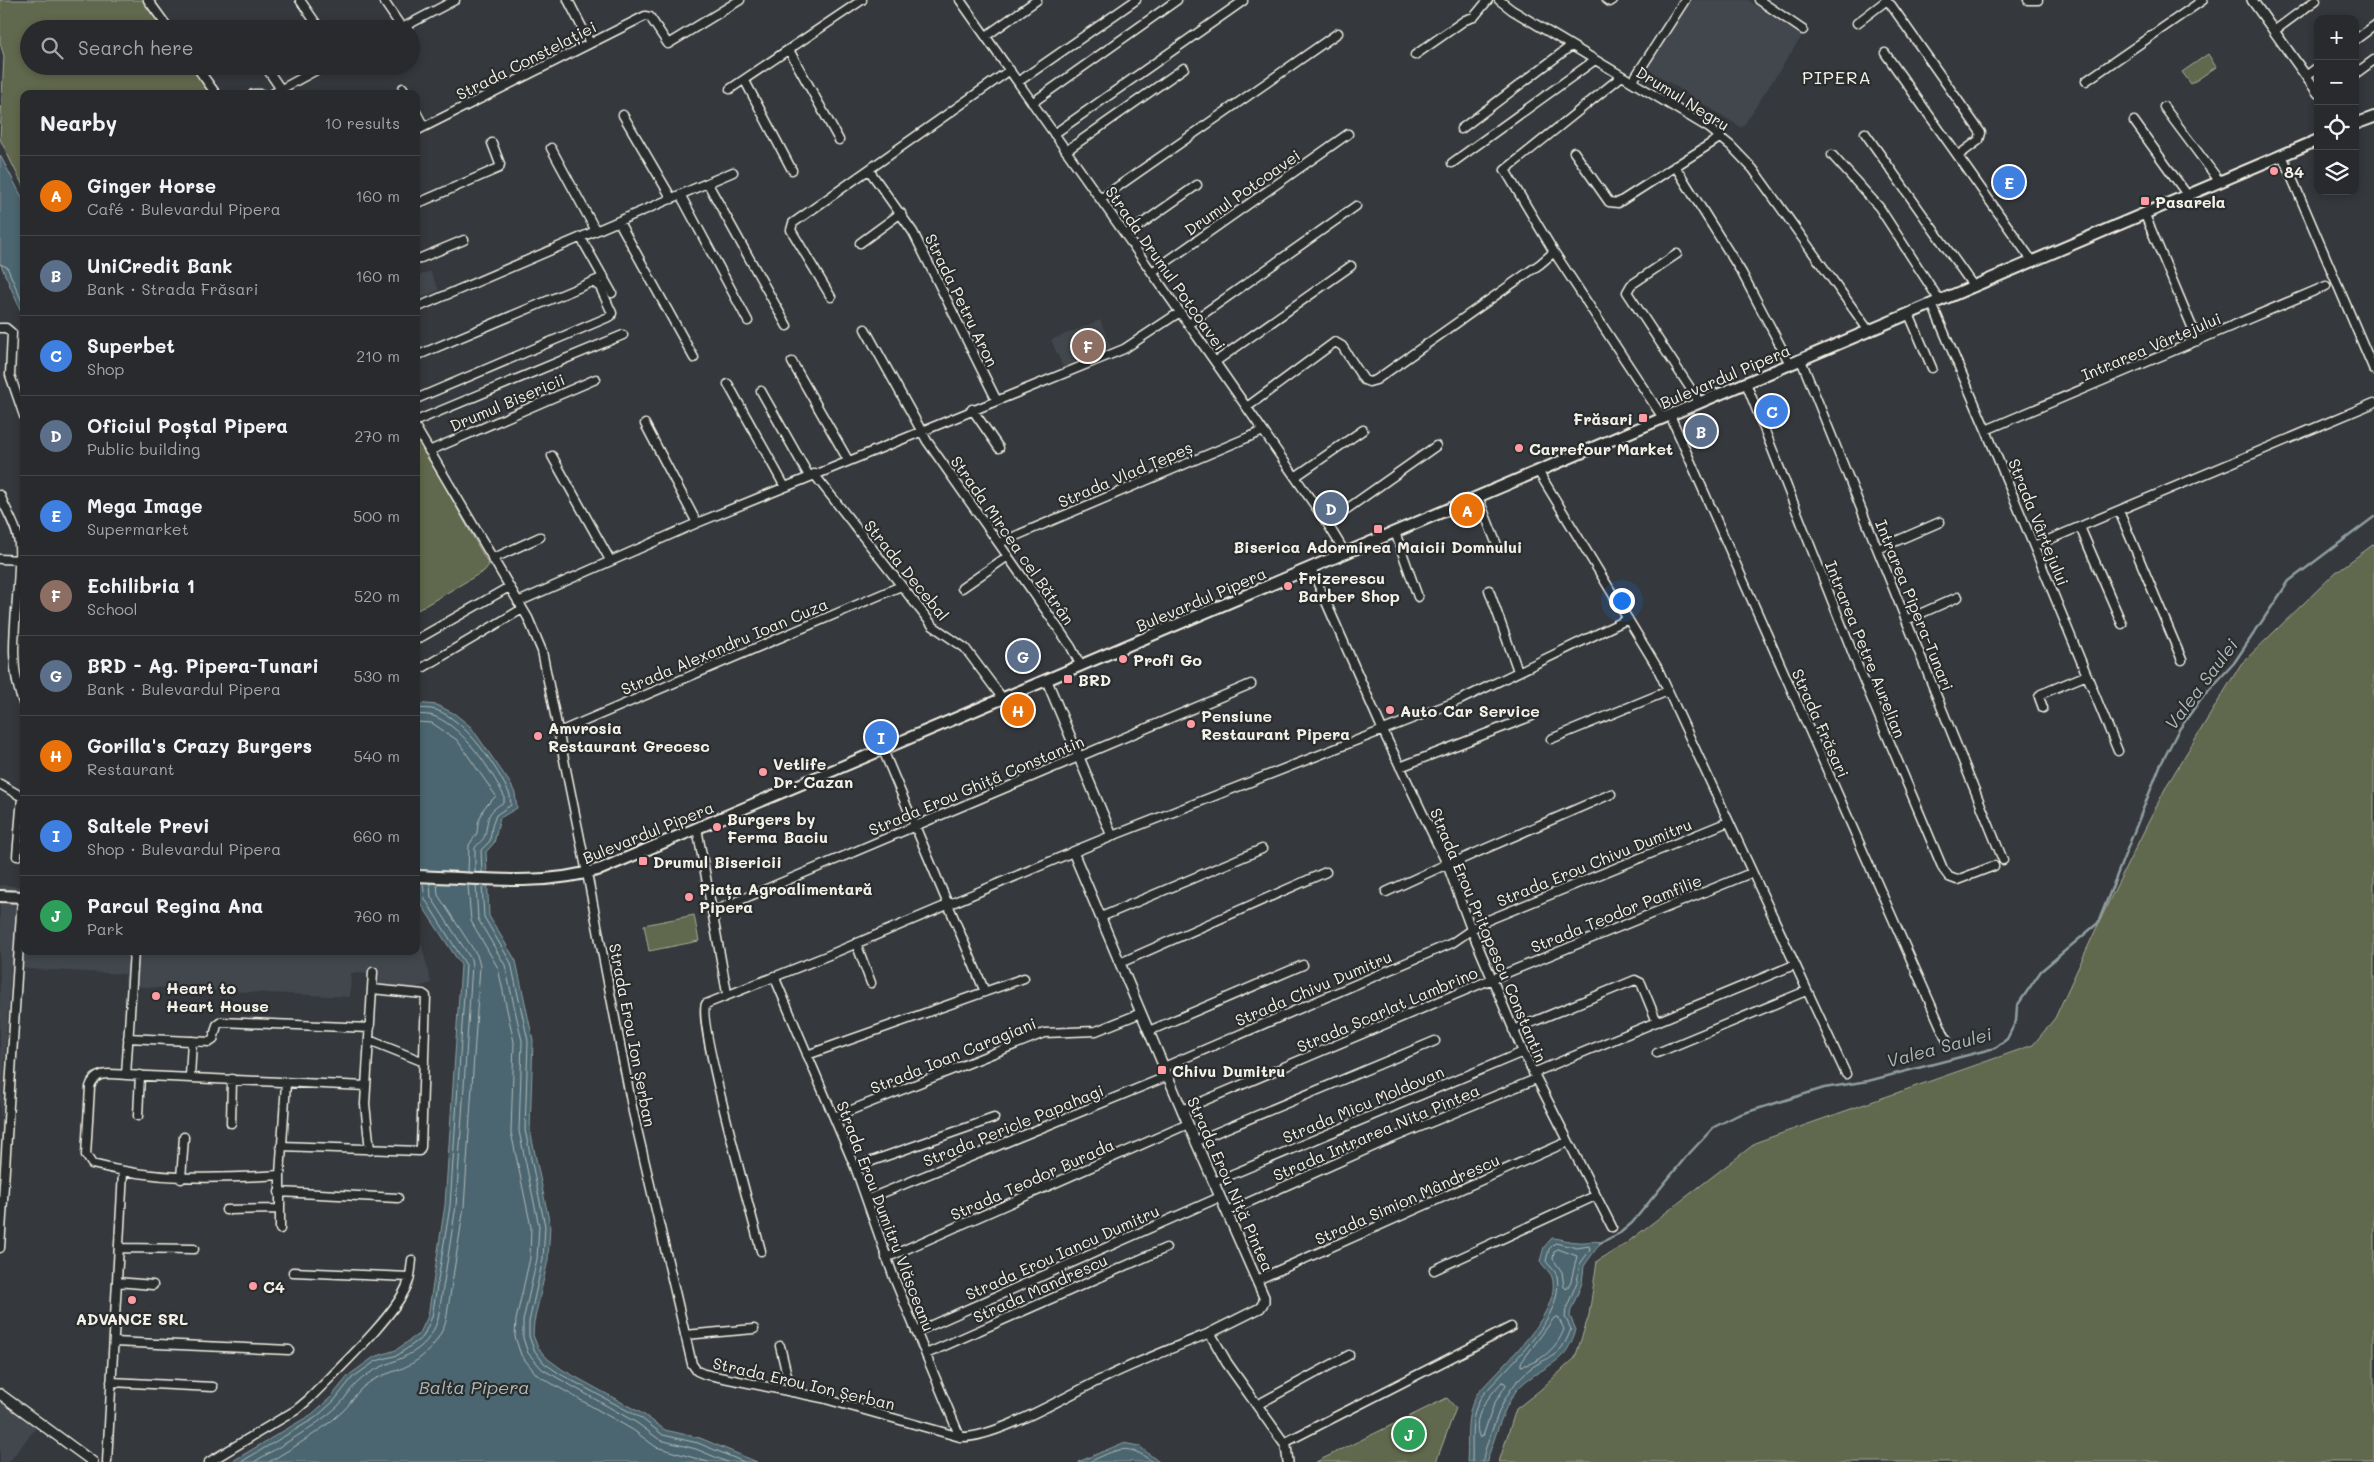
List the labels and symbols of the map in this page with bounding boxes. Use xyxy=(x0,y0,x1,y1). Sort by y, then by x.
street label: Strada Constelației xyxy=(452,16,600,105)
street label: Drumul Negru xyxy=(1632,61,1734,135)
district label: PIPERA xyxy=(1802,65,1872,89)
street label: Drumul Potcoavei xyxy=(1180,144,1304,240)
place label: 84 xyxy=(2284,161,2304,182)
pin: E xyxy=(1993,163,2025,201)
marker: 84 xyxy=(2268,165,2280,177)
street label: Strada Drumul Potcoavei xyxy=(1101,182,1231,354)
place label: Pasarela xyxy=(2155,191,2226,212)
marker: Pasarela xyxy=(2139,195,2151,207)
street label: Strada Petru Aron xyxy=(921,230,1003,370)
street label: Intrarea Vârtejului xyxy=(2078,307,2224,385)
pin: F xyxy=(1072,327,1104,365)
street label: Bulevardul Pipera xyxy=(1657,339,1793,413)
street label: Drumul Bisericii xyxy=(446,368,568,436)
pin: C xyxy=(1756,392,1788,430)
place label: Frăsari xyxy=(1573,408,1633,429)
marker: Frăsari xyxy=(1637,412,1649,424)
pin: B xyxy=(1685,412,1717,450)
street label: Strada Vlad Țepeș xyxy=(1055,436,1196,513)
place label: Carrefour Market xyxy=(1529,438,1673,459)
marker: Carrefour Market xyxy=(1513,442,1525,454)
street label: Strada Mircea cel Bătrân xyxy=(947,451,1079,629)
street label: Strada Vârtejului xyxy=(2004,455,2074,589)
pin: D xyxy=(1315,489,1347,527)
pin: A xyxy=(1451,491,1483,529)
street label: Strada Decebal xyxy=(860,515,954,625)
street label: Intrarea Pipera-Tunari xyxy=(1871,516,1959,694)
marker: Biserica Adormirea Maicii Domnului xyxy=(1372,523,1384,535)
place label: Biserica Adormirea Maicii Domnului xyxy=(1233,536,1523,557)
street label: Intrarea Petre Aurelian xyxy=(1821,557,1911,741)
street label: Bulevardul Pipera xyxy=(1133,562,1269,636)
place label: Frizerescu Barber Shop xyxy=(1298,567,1400,606)
marker: Frizerescu Barber Shop xyxy=(1282,580,1294,592)
your location xyxy=(1609,588,1635,614)
street label: Strada Alexandru Ioan Cuza xyxy=(617,593,831,699)
water label: Valea Saulei xyxy=(2159,633,2243,734)
pin: G xyxy=(1007,637,1039,675)
place label: Profi Go xyxy=(1133,649,1202,670)
marker: Profi Go xyxy=(1117,653,1129,665)
street label: Strada Frăsari xyxy=(1788,665,1854,781)
place label: BRD xyxy=(1078,669,1111,690)
marker: BRD xyxy=(1062,673,1074,685)
pin: H xyxy=(1002,691,1034,729)
place label: Auto Car Service xyxy=(1400,700,1540,721)
marker: Auto Car Service xyxy=(1384,704,1396,716)
place label: Pensiune Restaurant Pipera xyxy=(1201,705,1350,744)
place label: Amvrosia Restaurant Grecesc xyxy=(548,717,710,756)
pin: I xyxy=(865,718,897,756)
marker: Pensiune Restaurant Pipera xyxy=(1185,718,1197,730)
marker: Amvrosia Restaurant Grecesc xyxy=(532,730,544,742)
street label: Strada Erou Ghiță Constantin xyxy=(865,730,1087,841)
place label: Vetlife Dr. Cazan xyxy=(773,753,853,792)
marker: Vetlife Dr. Cazan xyxy=(757,766,769,778)
street label: Bulevardul Pipera xyxy=(579,796,717,868)
street label: Strada Erou Pritopescu Constantin xyxy=(1426,805,1552,1065)
place label: Burgers by Ferma Baciu xyxy=(727,808,828,847)
street label: Strada Erou Chivu Dumitru xyxy=(1493,813,1695,911)
marker: Burgers by Ferma Baciu xyxy=(711,821,723,833)
place label: Drumul Bisericii xyxy=(653,851,782,872)
marker: Drumul Bisericii xyxy=(637,855,649,867)
street label: Strada Teodor Pamfilie xyxy=(1527,869,1705,957)
place label: Piața Agroalimentară Pipera xyxy=(699,878,873,917)
marker: Piața Agroalimentară Pipera xyxy=(683,891,695,903)
street label: Strada Erou Ion Șerban xyxy=(604,942,661,1129)
street label: Strada Chivu Dumitru xyxy=(1231,945,1395,1031)
street label: Strada Scarlat Lambrino xyxy=(1293,961,1481,1057)
place label: Heart to Heart House xyxy=(166,977,269,1016)
marker: Heart to Heart House xyxy=(150,990,162,1002)
street label: Strada Ioan Caragiani xyxy=(867,1012,1039,1098)
water label: Valea Saulei xyxy=(1884,1021,1995,1073)
place label: Chivu Dumitru xyxy=(1172,1060,1286,1081)
street label: Strada Micu Moldovan xyxy=(1279,1060,1447,1148)
marker: Chivu Dumitru xyxy=(1156,1064,1168,1076)
street label: Strada Pericle Papahagi xyxy=(920,1079,1106,1171)
street label: Strada Intrarea Nita Pintea xyxy=(1269,1079,1483,1185)
street label: Strada Erou Niță Pintea xyxy=(1182,1093,1279,1275)
street label: Strada Erou Dumitru Vlăsceanu xyxy=(832,1098,940,1334)
street label: Strada Teodor Burada xyxy=(947,1133,1117,1225)
street label: Strada Simion Mândrescu xyxy=(1311,1149,1503,1249)
street label: Strada Erou Iancu Dumitru xyxy=(962,1200,1162,1304)
street label: Strada Mandrescu xyxy=(970,1249,1110,1327)
place label: C4 xyxy=(263,1276,285,1297)
marker: C4 xyxy=(247,1280,259,1292)
marker: ADVANCE SRL xyxy=(126,1294,138,1306)
place label: ADVANCE SRL xyxy=(76,1308,188,1329)
street label: Strada Erou Ion Șerban xyxy=(711,1352,897,1415)
water label: Balta Pipera xyxy=(419,1375,529,1399)
pin: J xyxy=(1393,1415,1425,1453)

